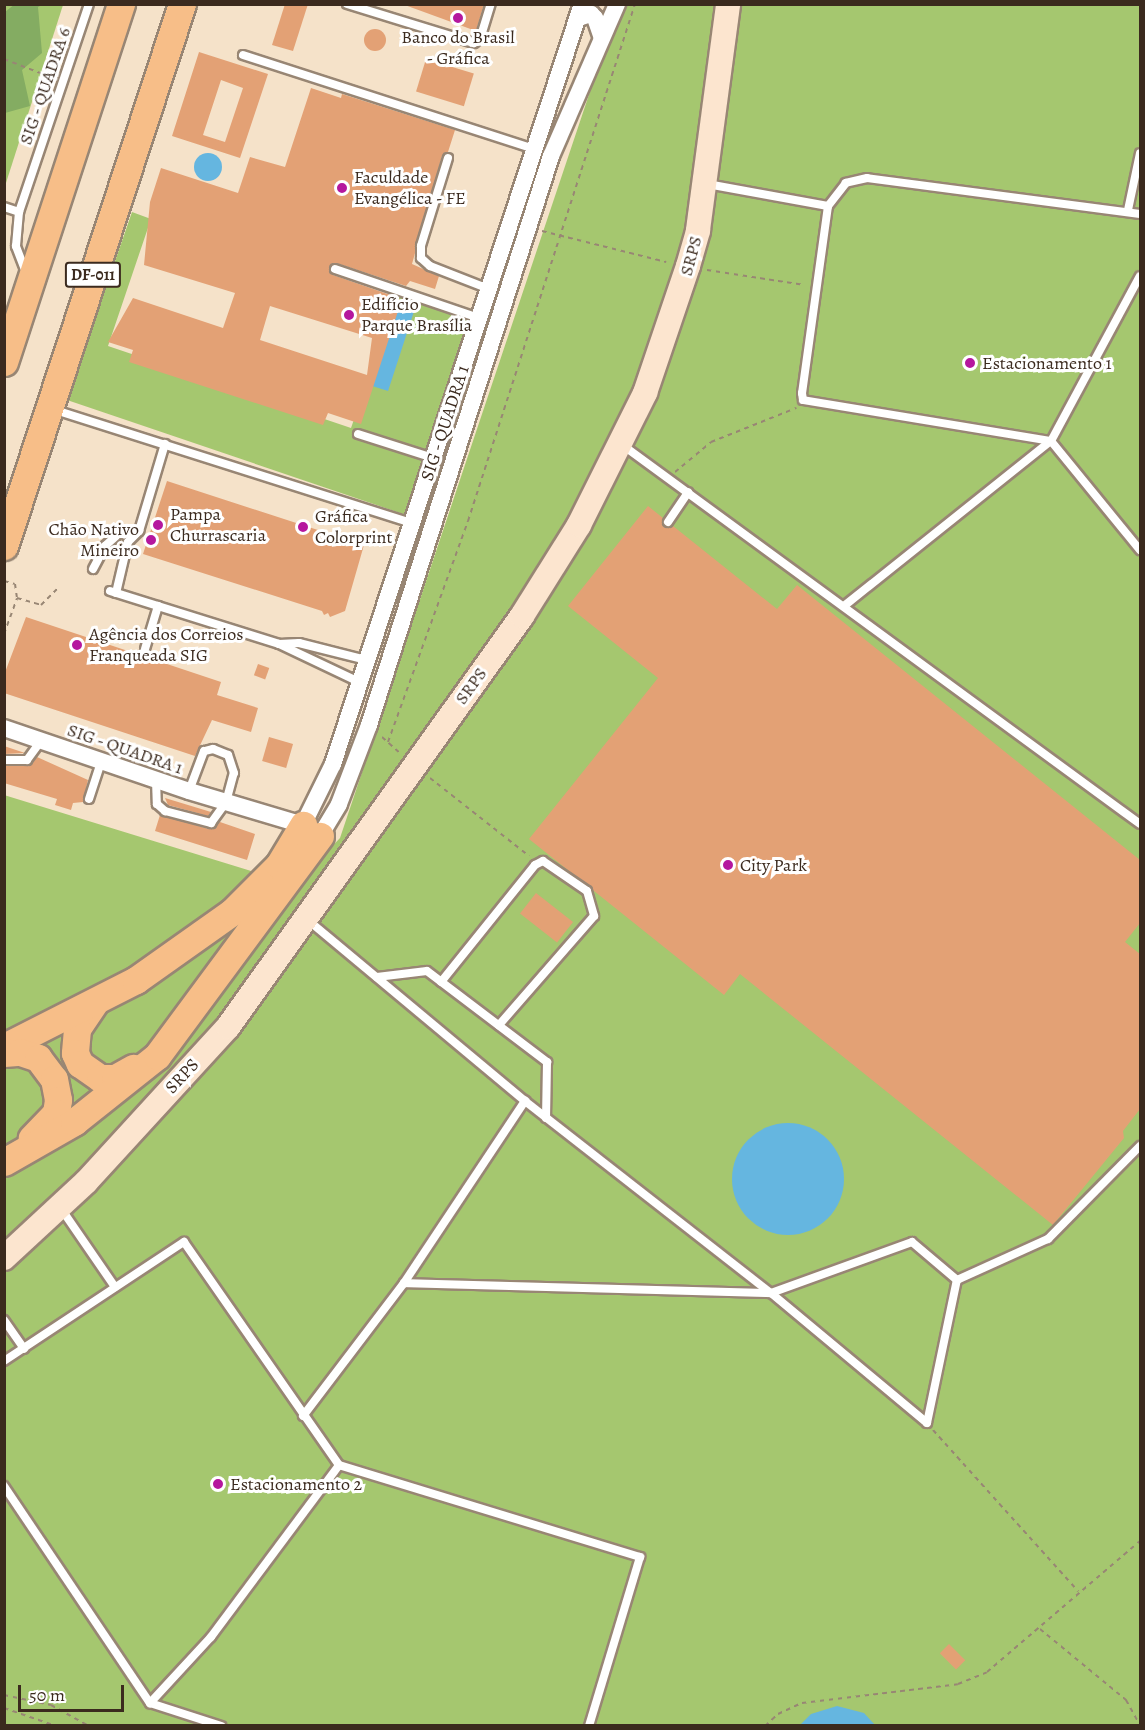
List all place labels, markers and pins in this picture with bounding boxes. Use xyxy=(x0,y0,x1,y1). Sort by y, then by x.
marker: Banco do Brasil - Gráfica xyxy=(451,11,465,25)
place label: Banco do Brasil - Gráfica xyxy=(401,27,515,70)
place label: Faculdade Evangélica - FE xyxy=(354,167,466,210)
marker: Faculdade Evangélica - FE xyxy=(335,181,349,195)
place label: Edifício Parque Brasília xyxy=(361,294,472,336)
marker: Edifício Parque Brasília xyxy=(342,308,356,322)
place label: Estacionamento 1 xyxy=(982,352,1112,374)
marker: Estacionamento 1 xyxy=(963,356,977,370)
place label: Pampa Churrascaria xyxy=(170,504,266,546)
place label: Gráfica Colorprint xyxy=(315,506,392,548)
marker: Pampa Churrascaria xyxy=(151,518,165,532)
place label: Chão Nativo Mineiro xyxy=(49,519,139,562)
marker: Gráfica Colorprint xyxy=(296,520,310,534)
marker: Chão Nativo Mineiro xyxy=(144,533,158,547)
place label: Agência dos Correios Franqueada SIG xyxy=(89,624,243,666)
marker: Agência dos Correios Franqueada SIG xyxy=(70,638,84,652)
place label: City Park xyxy=(740,854,807,876)
marker: City Park xyxy=(721,858,735,872)
place label: Estacionamento 2 xyxy=(230,1473,362,1495)
marker: Estacionamento 2 xyxy=(211,1477,225,1491)

